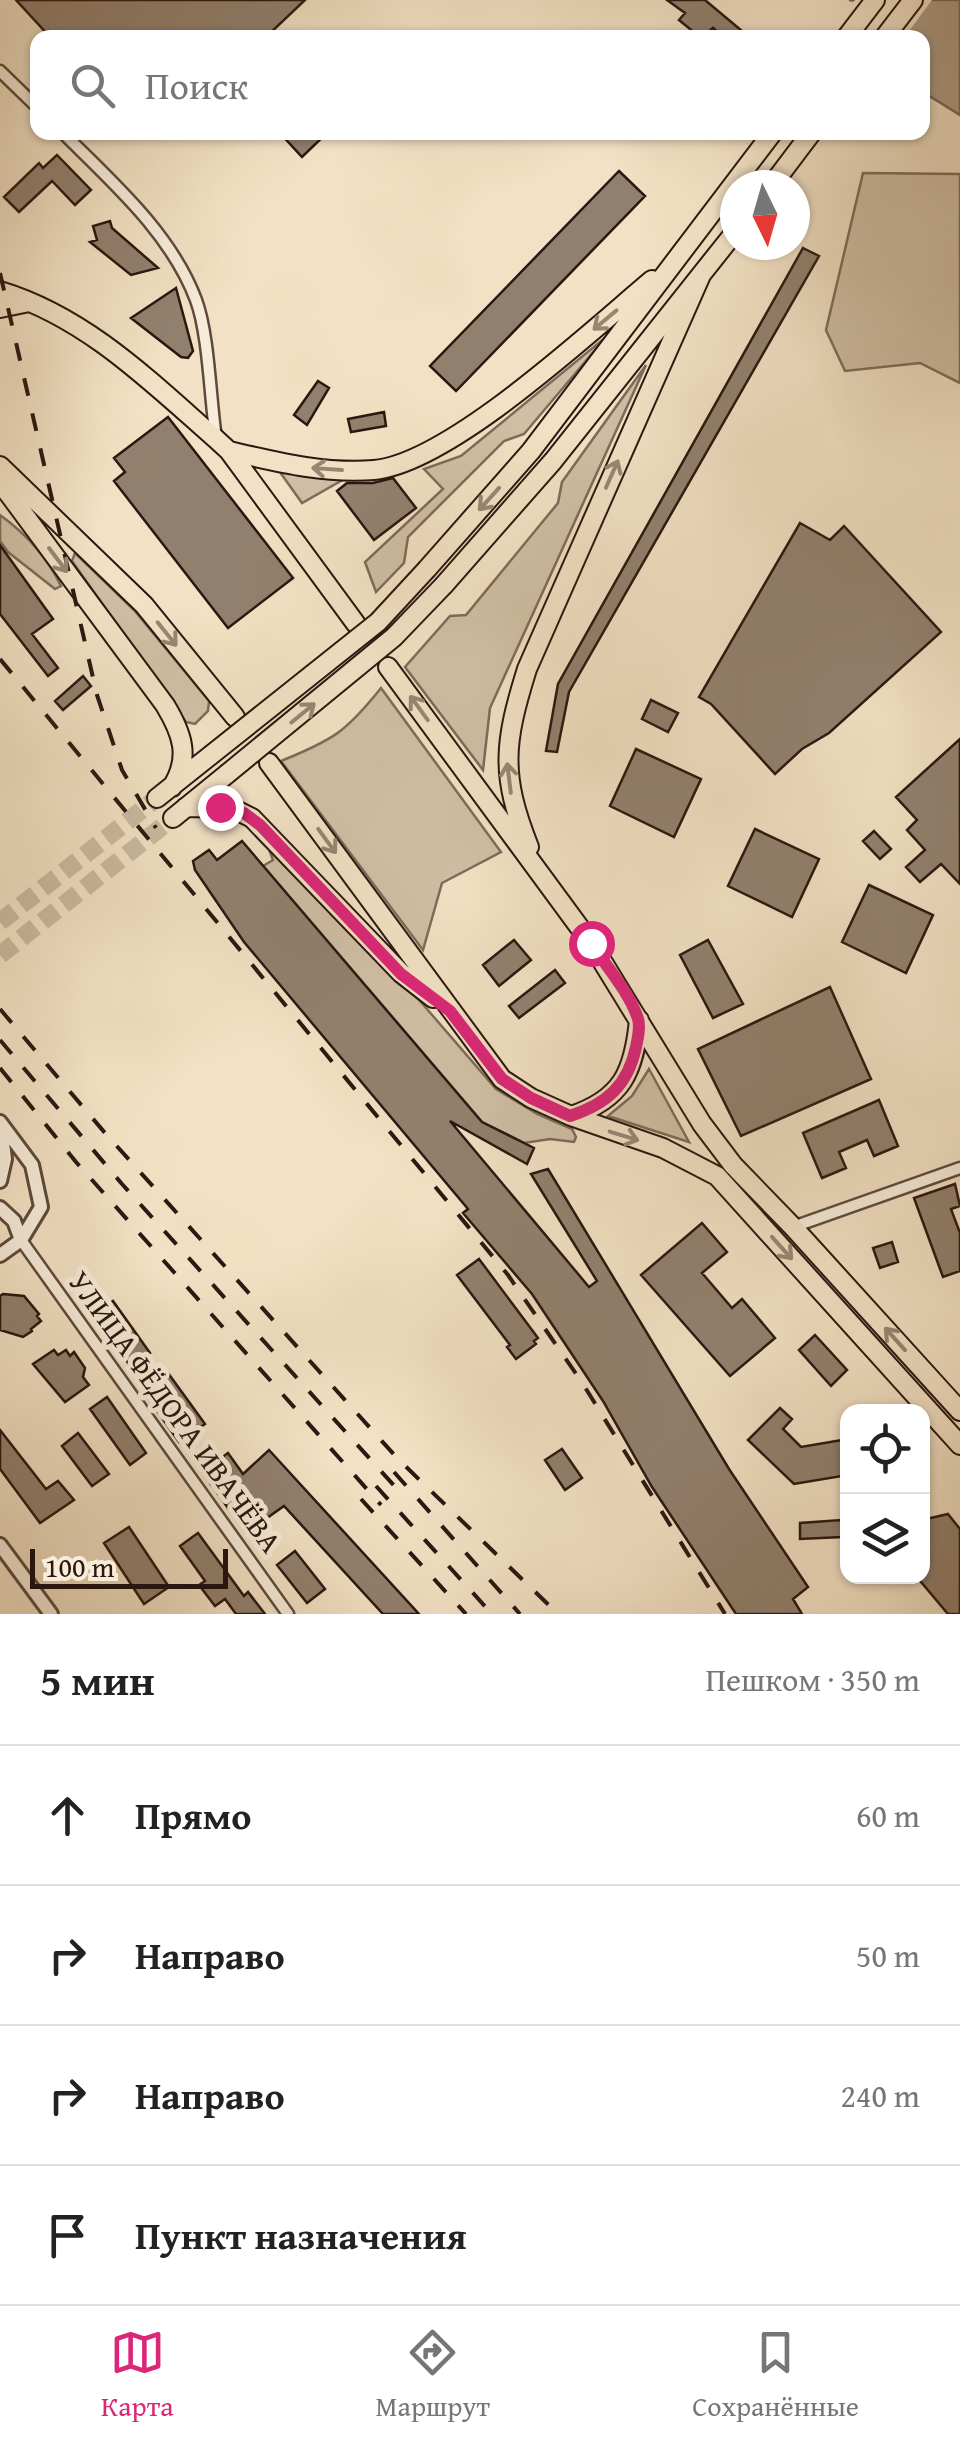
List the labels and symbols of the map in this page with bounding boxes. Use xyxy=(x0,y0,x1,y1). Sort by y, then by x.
north arrow xyxy=(720,170,810,260)
one-way arrow xyxy=(592,308,618,330)
one-way arrow xyxy=(312,459,344,478)
one-way arrow xyxy=(604,459,622,490)
one-way arrow xyxy=(479,485,501,511)
one-way arrow xyxy=(48,546,69,573)
one-way arrow xyxy=(156,621,178,647)
one-way arrow xyxy=(408,694,429,722)
one-way arrow xyxy=(289,702,315,724)
one-way arrow xyxy=(499,763,518,795)
route end xyxy=(198,785,244,831)
one-way arrow xyxy=(316,827,337,855)
route start xyxy=(569,921,615,967)
one-way arrow xyxy=(607,1128,639,1146)
one-way arrow xyxy=(770,1235,794,1261)
street label: УЛИЦА ФЁДОРА ИВАЧЁВА xyxy=(58,1261,293,1561)
one-way arrow xyxy=(883,1327,907,1351)
scale bar xyxy=(30,1544,228,1588)

